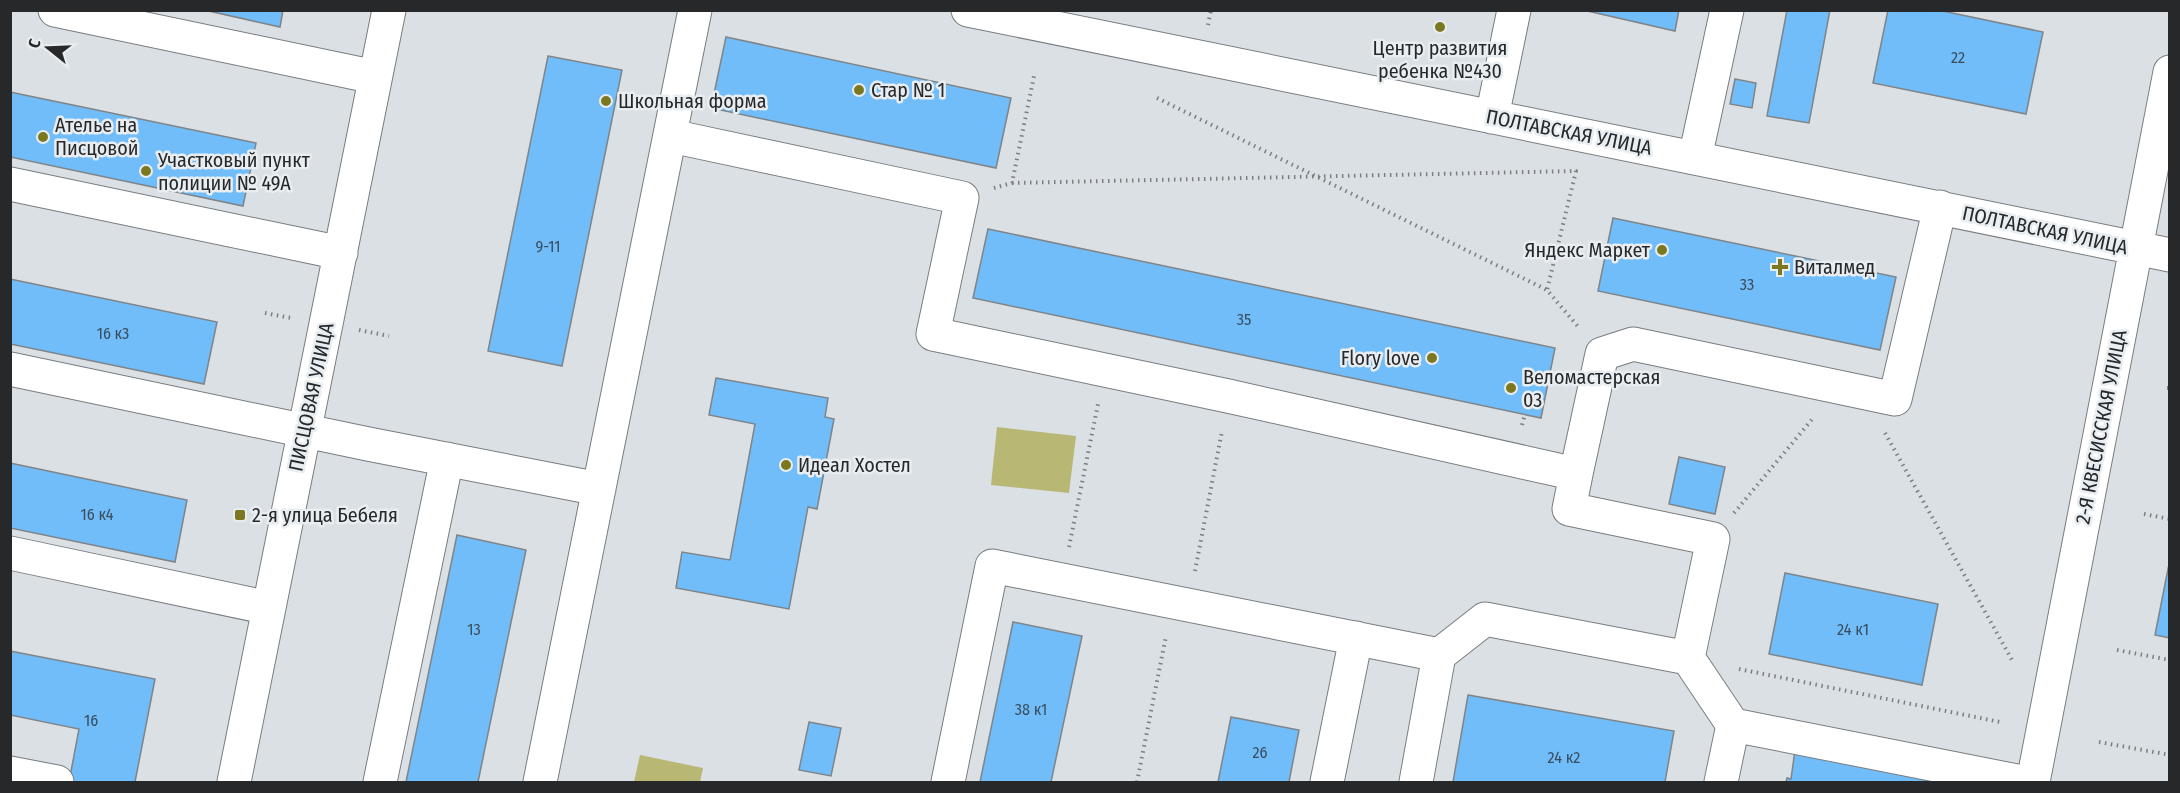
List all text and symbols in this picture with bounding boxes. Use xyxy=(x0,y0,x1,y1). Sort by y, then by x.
north arrow xyxy=(18,18,78,78)
marker: Центр развития ребенка №430 xyxy=(1433,20,1447,34)
text: С xyxy=(24,36,45,50)
place label: Центр развития ребенка №430 xyxy=(1373,36,1507,83)
house number: 22 xyxy=(1951,48,1965,67)
place label: Стар № 1 xyxy=(871,78,945,102)
marker: Стар № 1 xyxy=(852,83,866,97)
place label: Школьная форма xyxy=(618,89,766,113)
marker: Школьная форма xyxy=(599,94,613,108)
street label: ПОЛТАВСКАЯ УЛИЦА xyxy=(1484,104,1654,160)
place label: Ателье на Писцовой xyxy=(55,113,139,160)
marker: Ателье на Писцовой xyxy=(36,130,50,144)
place label: Участковый пункт полиции № 49А xyxy=(157,148,311,195)
marker: Участковый пункт полиции № 49А xyxy=(139,164,153,178)
street label: ПОЛТАВСКАЯ УЛИЦА xyxy=(1960,201,2130,259)
house number: 9-11 xyxy=(536,237,560,256)
place label: Яндекс Маркет xyxy=(1525,238,1651,262)
marker: Яндекс Маркет xyxy=(1655,243,1669,257)
place label: Виталмед xyxy=(1794,255,1875,279)
marker: Виталмед xyxy=(1771,258,1789,276)
house number: 33 xyxy=(1740,275,1754,294)
house number: 35 xyxy=(1237,310,1251,329)
street label: ПИСЦОВАЯ УЛИЦА xyxy=(284,320,339,474)
house number: 16 к3 xyxy=(97,324,129,343)
street label: 2-Я КВЕСИССКАЯ УЛИЦА xyxy=(2070,327,2132,526)
place label: Flory love xyxy=(1341,346,1420,370)
marker: Flory love xyxy=(1425,351,1439,365)
place label: Веломастерская 03 xyxy=(1523,365,1660,412)
marker: Веломастерская 03 xyxy=(1504,381,1518,395)
place label: Идеал Хостел xyxy=(798,453,911,477)
marker: Идеал Хостел xyxy=(779,458,793,472)
place label: 2-я улица Бебеля xyxy=(252,503,398,527)
house number: 16 к4 xyxy=(81,505,114,524)
marker: 2-я улица Бебеля xyxy=(233,508,247,522)
house number: 13 xyxy=(467,620,481,639)
house number: 24 к1 xyxy=(1837,620,1869,639)
house number: 38 к1 xyxy=(1015,700,1047,719)
house number: 16 xyxy=(84,711,98,730)
house number: 26 xyxy=(1253,743,1268,762)
house number: 24 к2 xyxy=(1548,748,1580,767)

